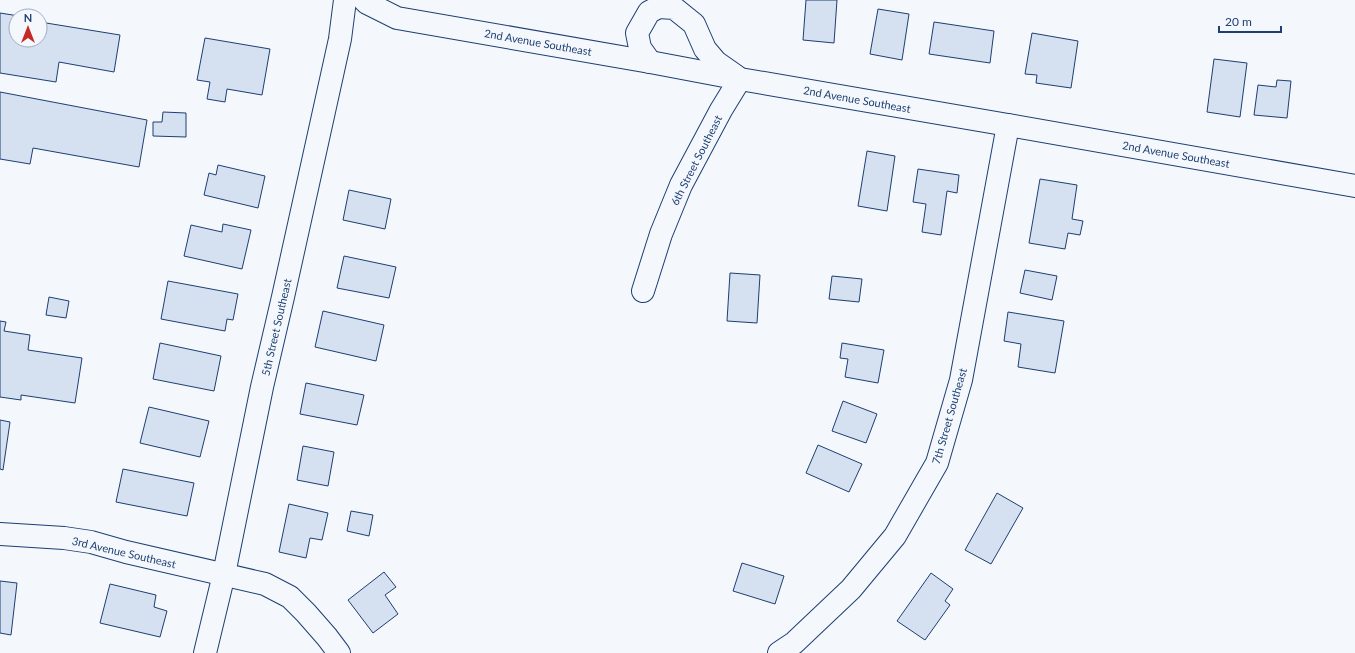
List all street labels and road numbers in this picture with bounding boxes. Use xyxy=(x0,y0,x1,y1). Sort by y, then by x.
street label: 2nd Avenue Southeast xyxy=(483,26,593,58)
street label: 2nd Avenue Southeast xyxy=(802,83,912,115)
street label: 6th Street Southeast xyxy=(668,113,724,207)
street label: 2nd Avenue Southeast xyxy=(1121,138,1231,170)
street label: 5th Street Southeast xyxy=(258,277,294,377)
street label: 7th Street Southeast xyxy=(929,366,969,466)
street label: 3rd Avenue Southeast xyxy=(71,534,177,570)

